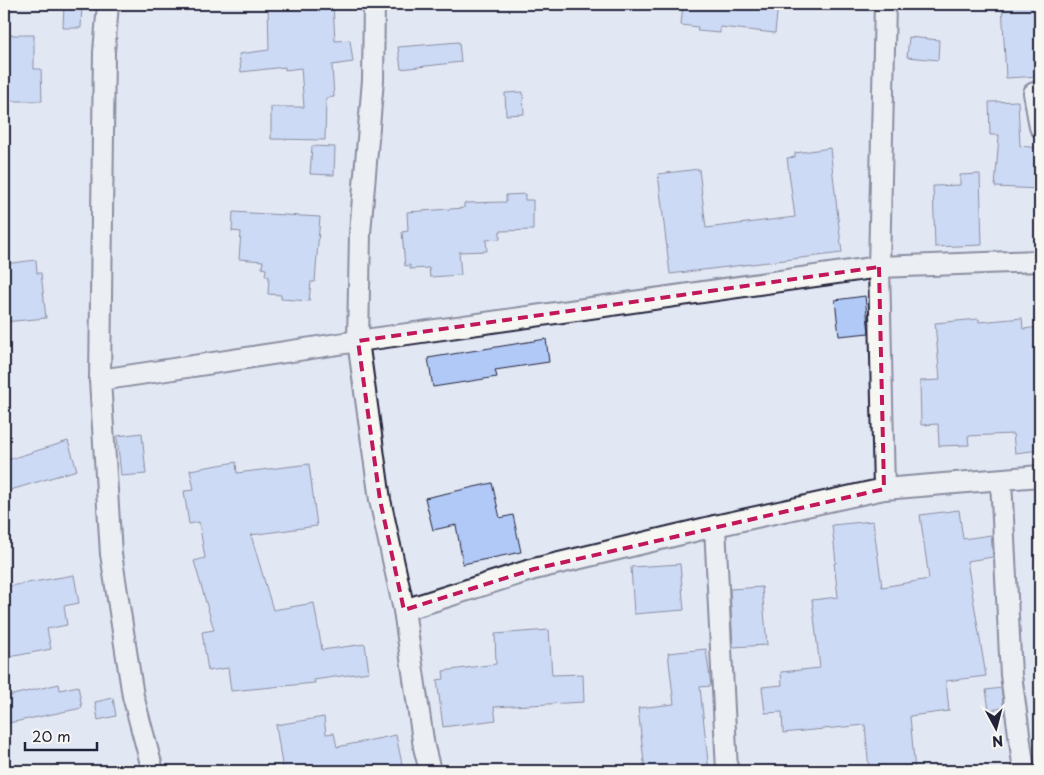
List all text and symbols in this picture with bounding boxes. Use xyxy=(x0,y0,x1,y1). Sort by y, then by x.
north arrow xyxy=(972,702,1022,752)
scale bar xyxy=(25,720,98,752)
text: 20 m xyxy=(32,724,71,747)
text: N xyxy=(991,730,1004,752)

